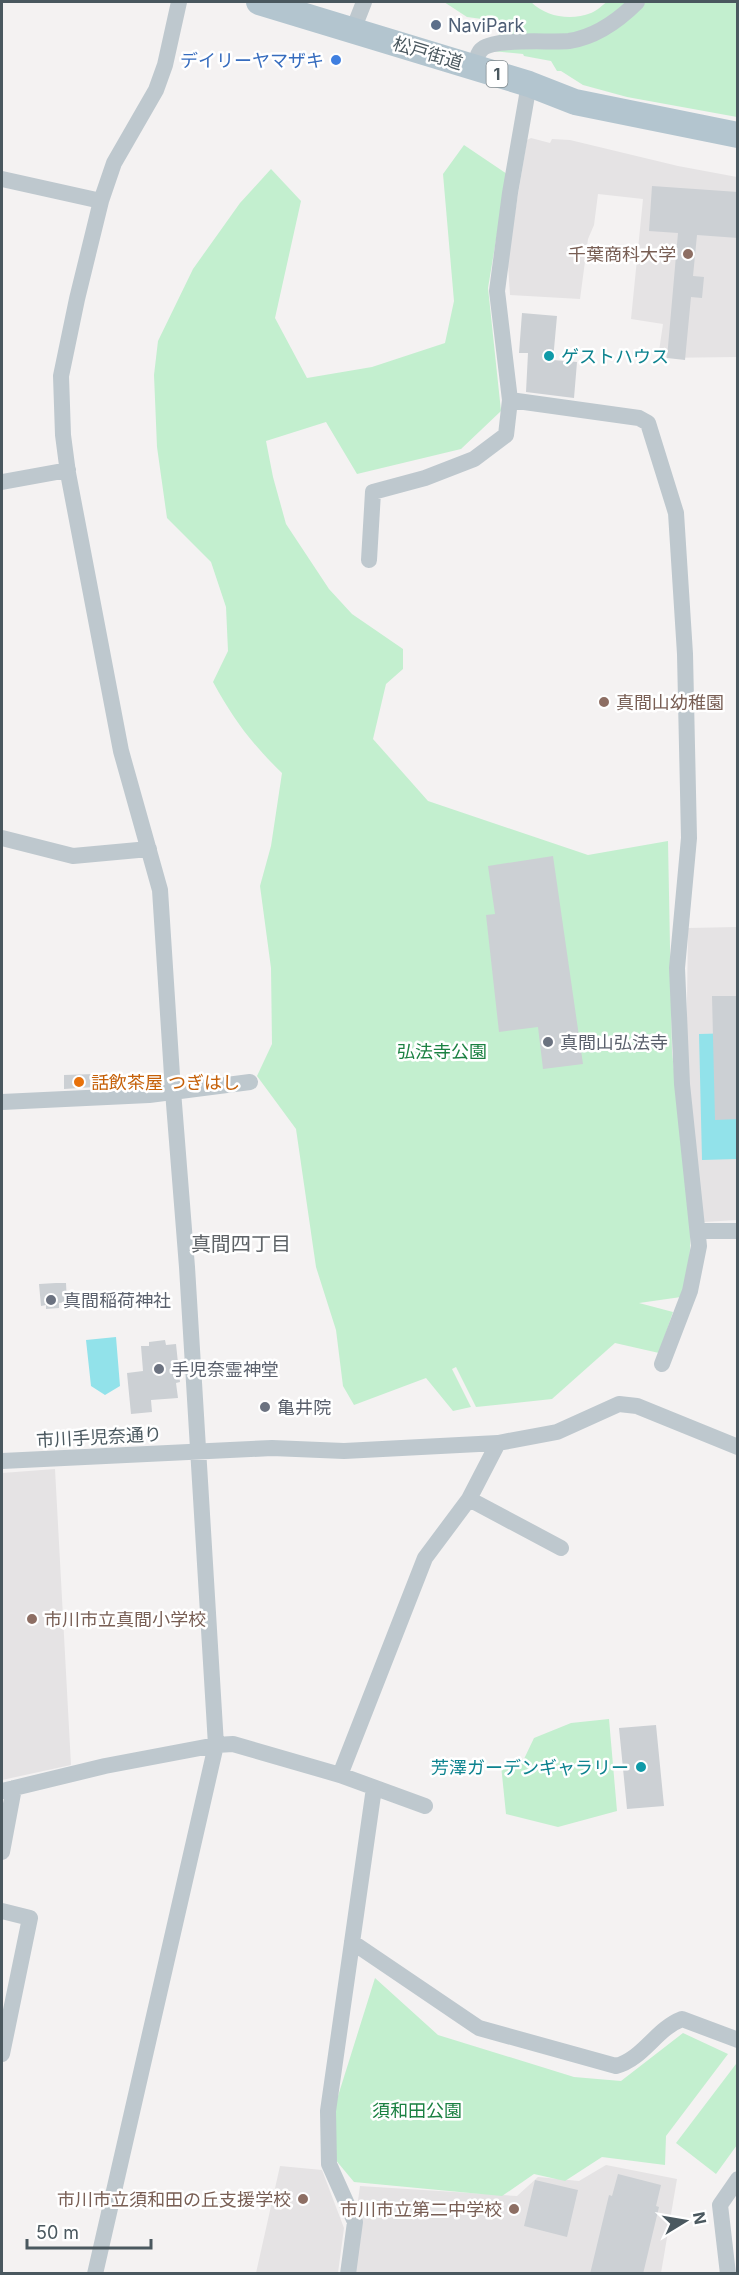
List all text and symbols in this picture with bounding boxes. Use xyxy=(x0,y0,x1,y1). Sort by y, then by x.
place label: NaviPark xyxy=(448,15,525,36)
marker: NaviPark xyxy=(429,18,443,32)
street label: 松戸街道 xyxy=(391,32,465,74)
place label: デイリーヤマザキ xyxy=(180,50,324,71)
marker: デイリーヤマザキ xyxy=(329,53,343,67)
road number: 1 xyxy=(486,61,508,87)
place label: 千葉商科大学 xyxy=(568,244,676,265)
marker: 千葉商科大学 xyxy=(681,247,695,261)
place label: ゲストハウス xyxy=(561,346,669,367)
marker: ゲストハウス xyxy=(542,349,556,363)
place label: 真間山幼稚園 xyxy=(616,692,724,713)
marker: 真間山幼稚園 xyxy=(597,695,611,709)
place label: 真間山弘法寺 xyxy=(560,1032,668,1053)
marker: 真間山弘法寺 xyxy=(541,1035,555,1049)
park label: 弘法寺公園 xyxy=(397,1041,487,1062)
place label: 話飲茶屋 つぎはし xyxy=(91,1072,240,1093)
marker: 話飲茶屋 つぎはし xyxy=(72,1075,86,1089)
district label: 真間四丁目 xyxy=(191,1232,291,1256)
place label: 真間稲荷神社 xyxy=(63,1290,171,1311)
marker: 真間稲荷神社 xyxy=(44,1293,58,1307)
place label: 手児奈霊神堂 xyxy=(171,1359,279,1380)
marker: 手児奈霊神堂 xyxy=(152,1362,166,1376)
place label: 亀井院 xyxy=(277,1397,331,1418)
marker: 亀井院 xyxy=(258,1400,272,1414)
street label: 市川手児奈通り xyxy=(36,1423,162,1451)
place label: 市川市立真間小学校 xyxy=(44,1609,206,1630)
marker: 市川市立真間小学校 xyxy=(25,1612,39,1626)
place label: 芳澤ガーデンギャラリー xyxy=(431,1757,629,1778)
marker: 芳澤ガーデンギャラリー xyxy=(634,1760,648,1774)
park label: 須和田公園 xyxy=(372,2100,462,2121)
place label: 市川市立須和田の丘支援学校 xyxy=(57,2189,291,2210)
north arrow xyxy=(655,2191,715,2251)
marker: 市川市立須和田の丘支援学校 xyxy=(296,2192,310,2206)
place label: 市川市立第二中学校 xyxy=(340,2199,502,2220)
marker: 市川市立第二中学校 xyxy=(507,2202,521,2216)
text: N xyxy=(689,2210,711,2226)
scale bar xyxy=(27,2212,152,2250)
text: 50 m xyxy=(36,2222,79,2243)

